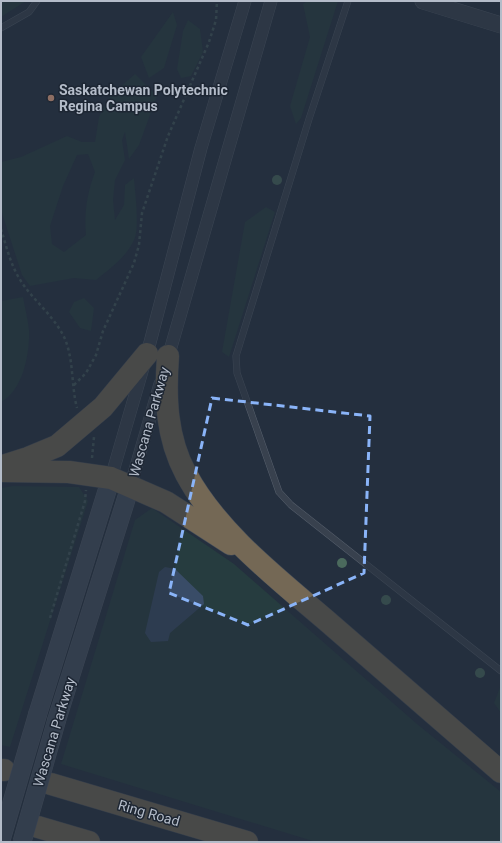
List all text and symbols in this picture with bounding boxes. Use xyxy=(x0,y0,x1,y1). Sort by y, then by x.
place label: Saskatchewan Polytechnic Regina Campus xyxy=(59,82,228,114)
marker: Saskatchewan Polytechnic Regina Campus xyxy=(46,93,56,103)
street label: Wascana Parkway xyxy=(126,365,172,479)
street label: Wascana Parkway xyxy=(30,675,78,789)
street label: Ring Road xyxy=(116,797,182,829)

